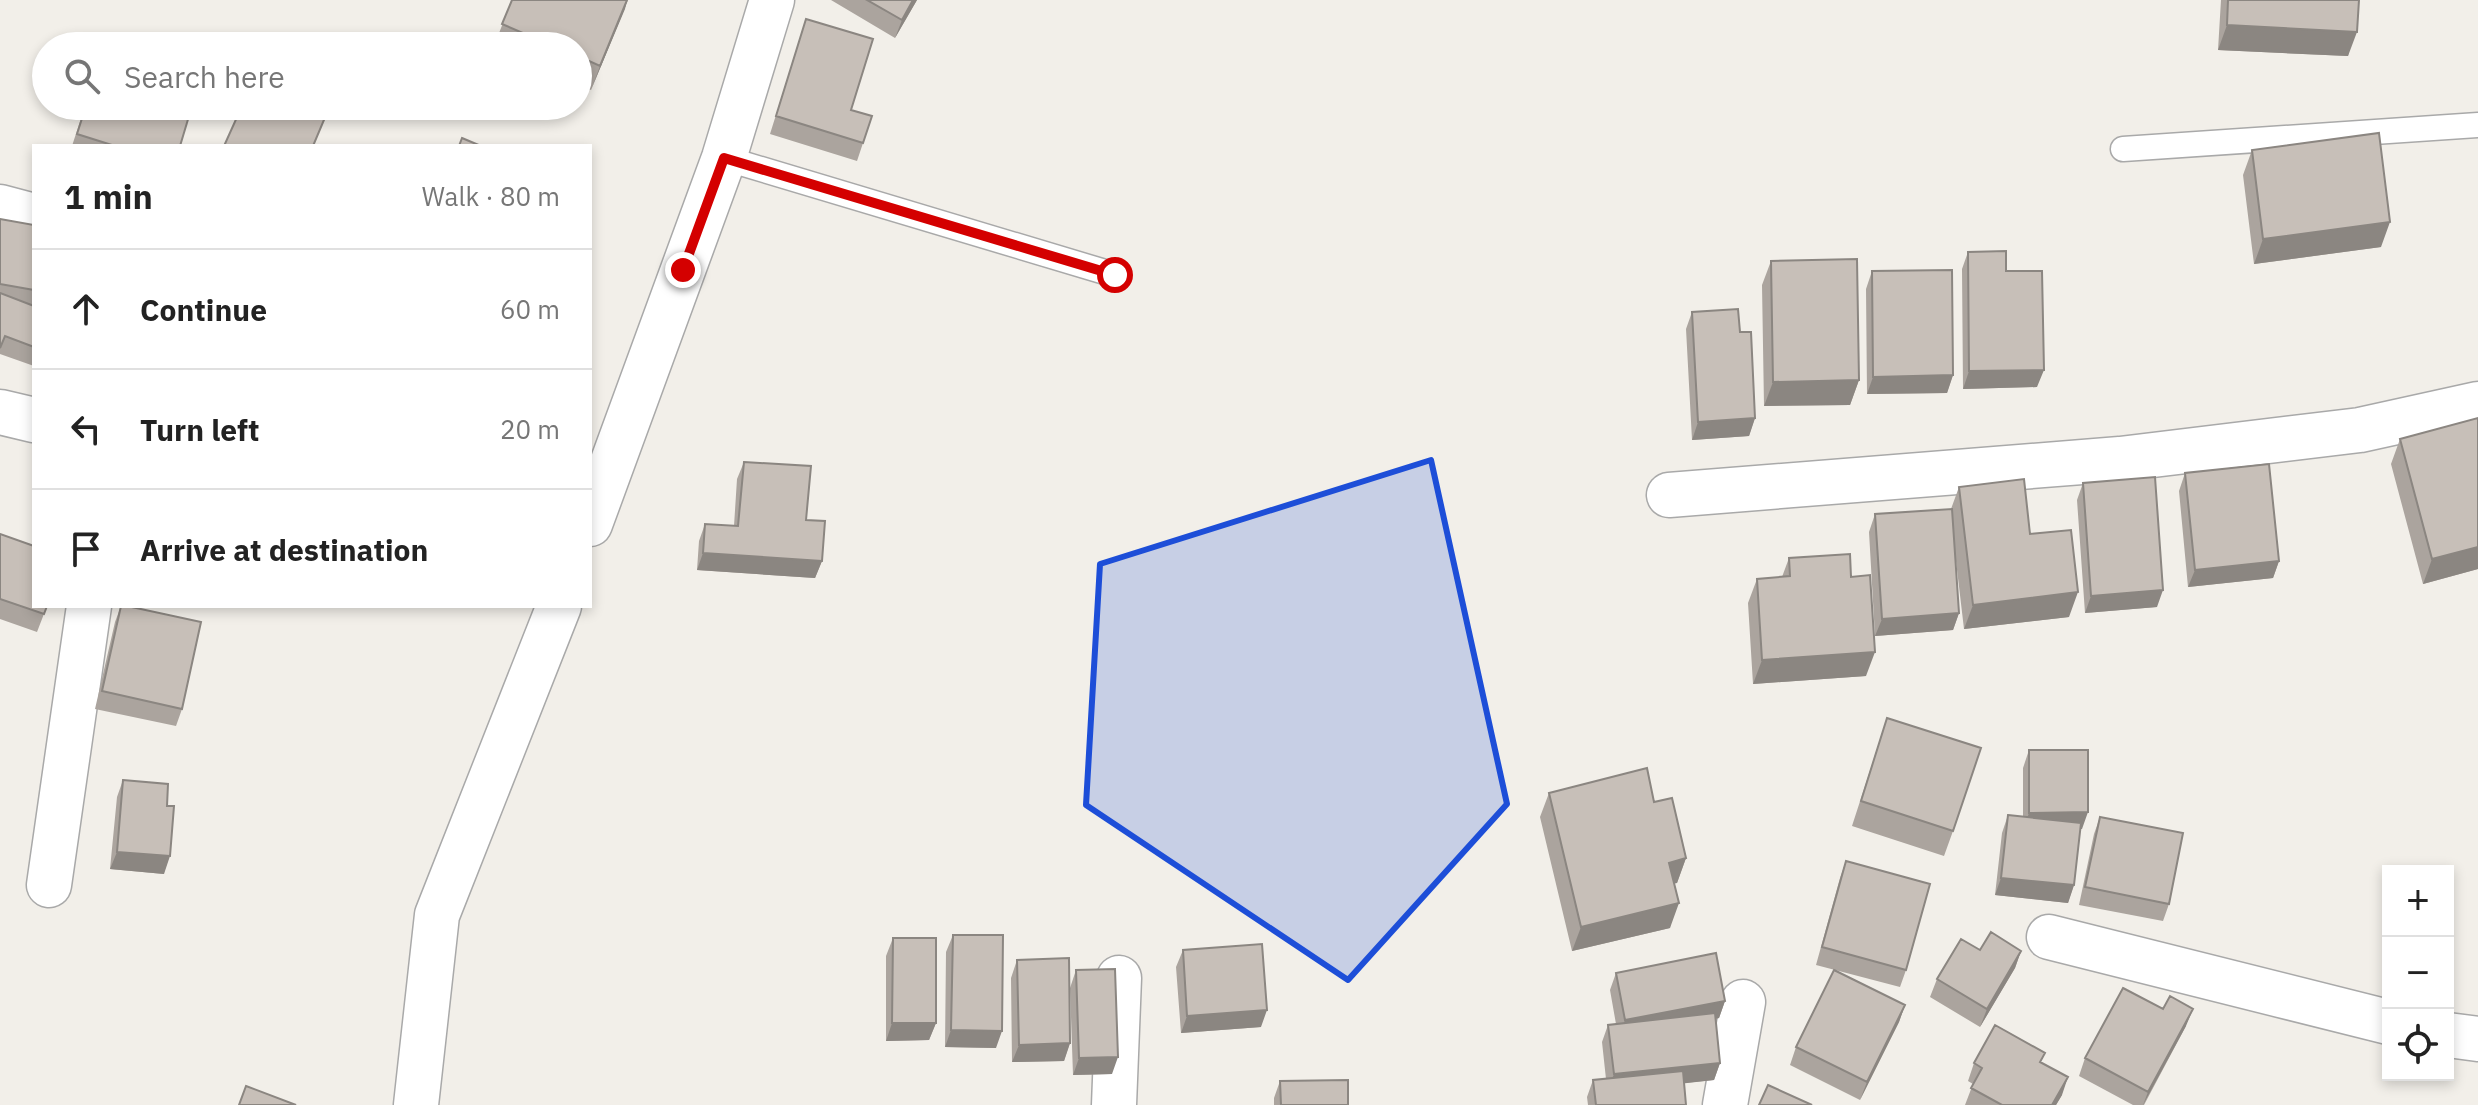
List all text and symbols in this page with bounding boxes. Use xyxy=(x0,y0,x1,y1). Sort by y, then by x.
search box xyxy=(32,32,592,120)
icon: search xyxy=(60,54,104,98)
text: Search here xyxy=(124,57,285,96)
text: 1 min xyxy=(64,174,153,218)
text: Walk · 80 m xyxy=(422,179,560,213)
route end xyxy=(665,252,701,288)
route start xyxy=(1097,257,1133,293)
icon: ahead xyxy=(64,287,108,331)
text: Continue xyxy=(140,290,267,329)
text: 60 m xyxy=(500,292,560,326)
icon: left xyxy=(64,407,108,451)
text: Turn left xyxy=(140,410,259,449)
text: 20 m xyxy=(500,412,560,446)
icon: arrive xyxy=(64,527,108,571)
text: Arrive at destination xyxy=(140,530,428,569)
map controls xyxy=(2382,865,2454,1081)
button: + xyxy=(2382,865,2454,937)
button: − xyxy=(2382,937,2454,1009)
button: locate xyxy=(2382,1009,2454,1081)

